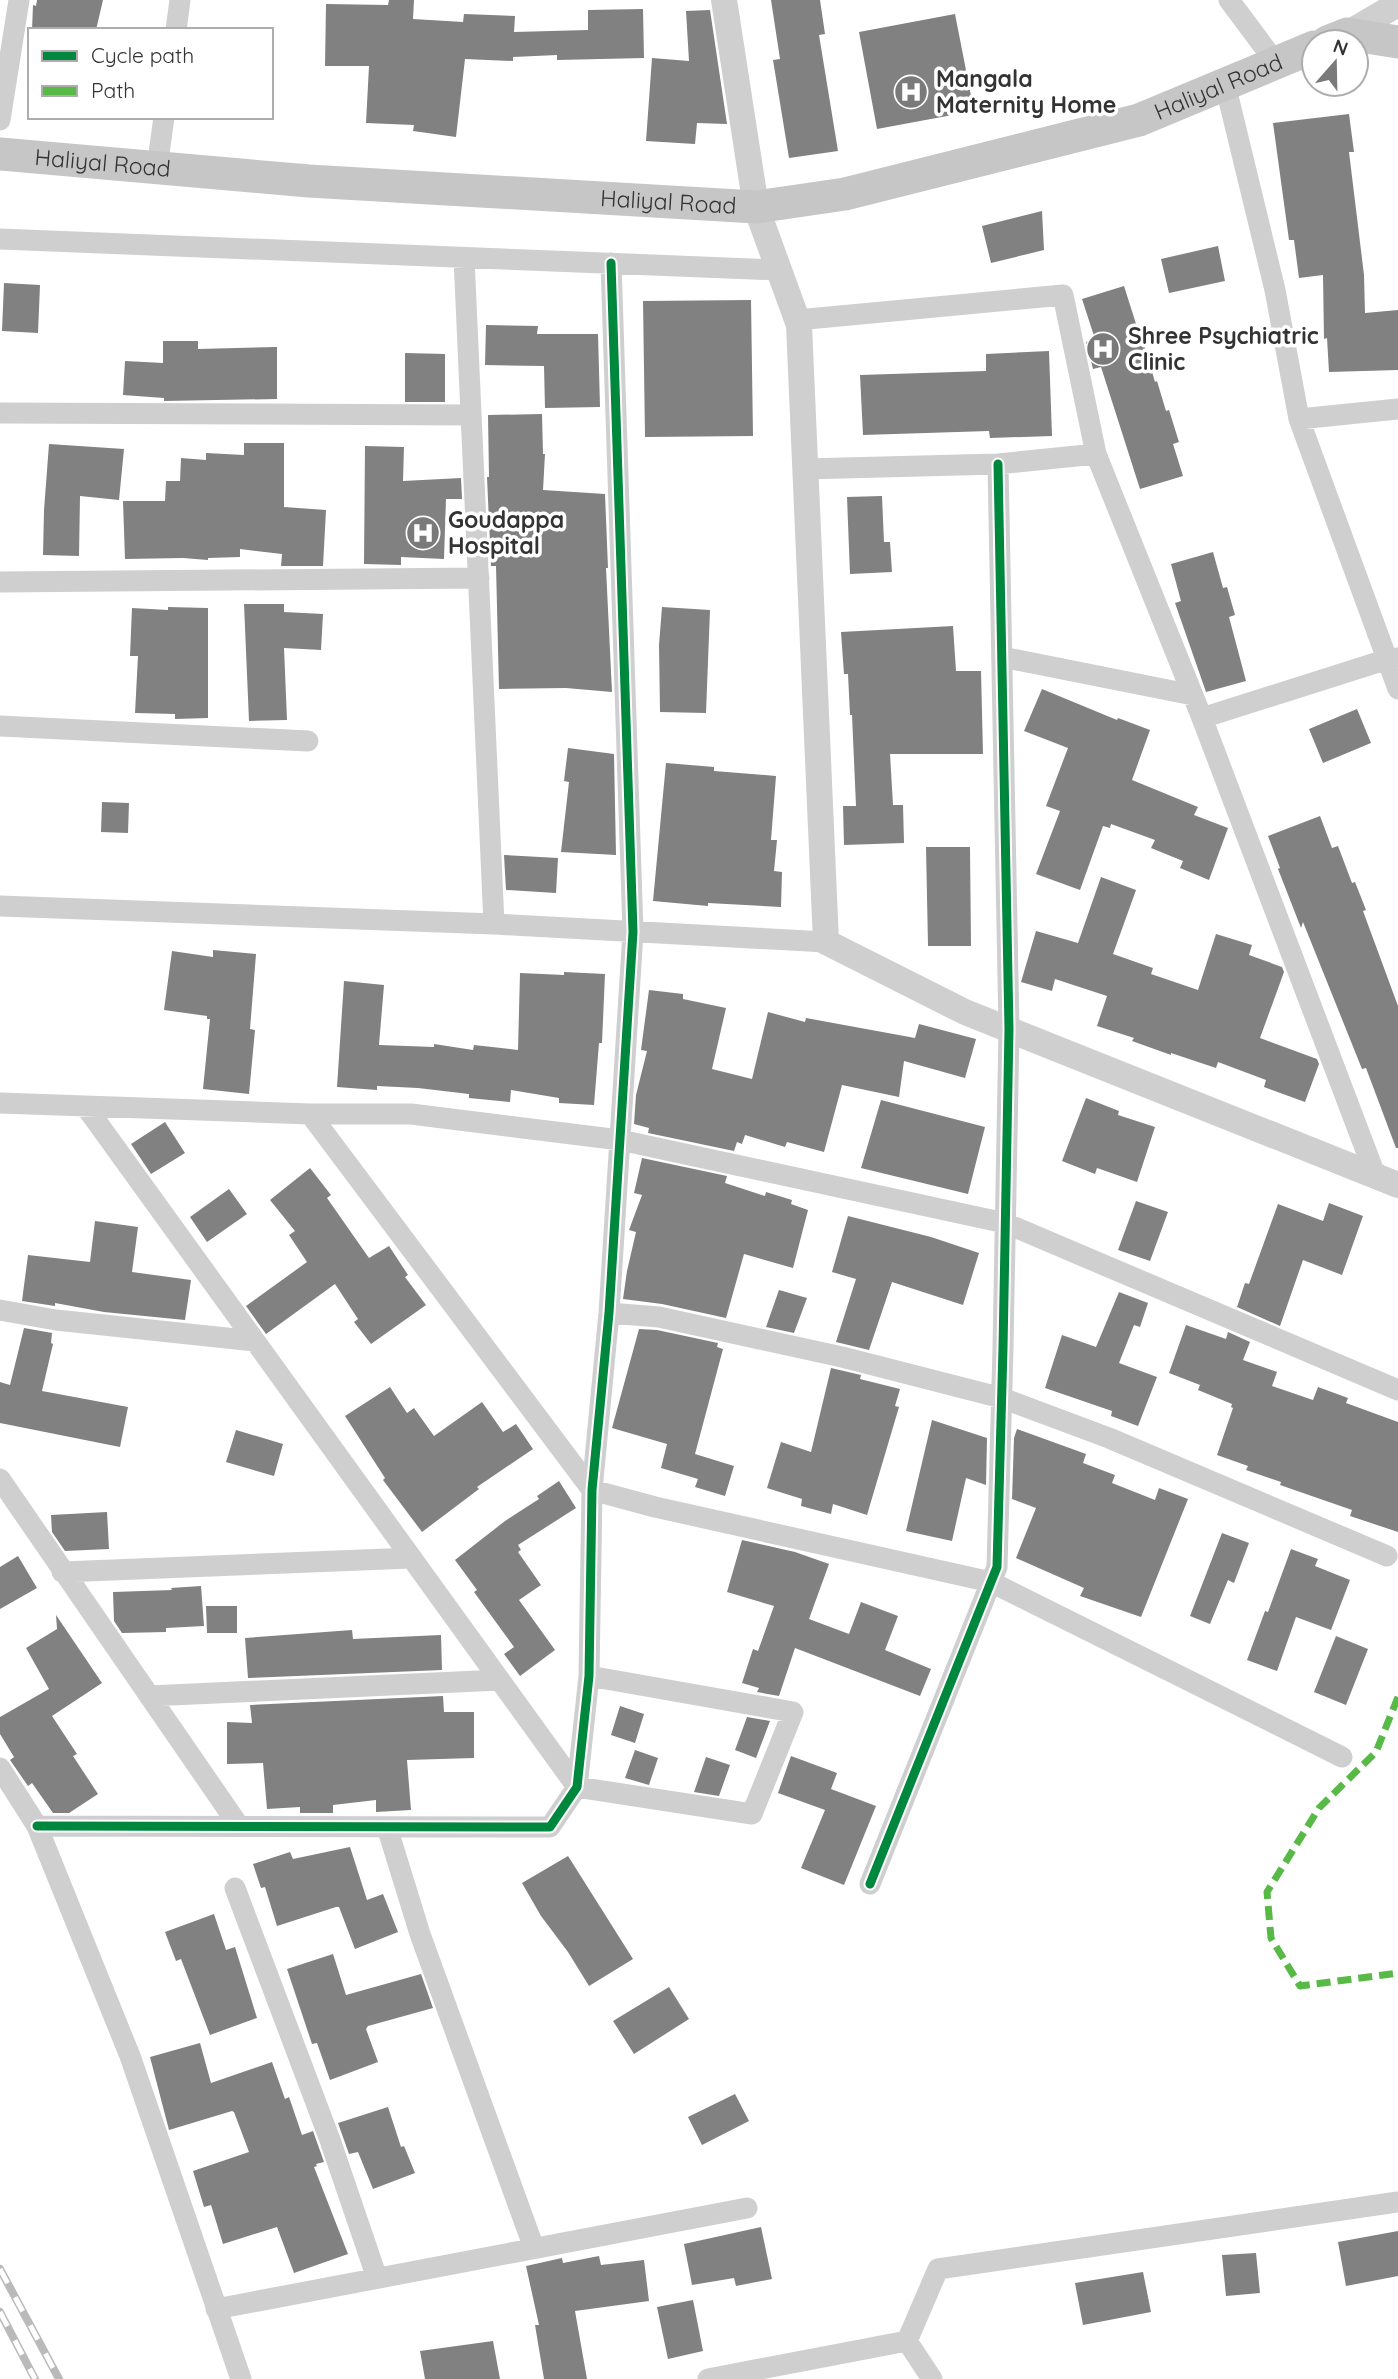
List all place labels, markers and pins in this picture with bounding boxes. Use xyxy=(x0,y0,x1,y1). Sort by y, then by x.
place label: Mangala Maternity Home xyxy=(936,64,1116,119)
hospital icon: Mangala Maternity Home xyxy=(892,73,930,111)
place label: Shree Psychiatric Clinic xyxy=(1128,321,1319,376)
hospital icon: Shree Psychiatric Clinic xyxy=(1084,330,1122,368)
place label: Goudappa Hospital xyxy=(448,505,564,560)
hospital icon: Goudappa Hospital xyxy=(404,514,442,552)

